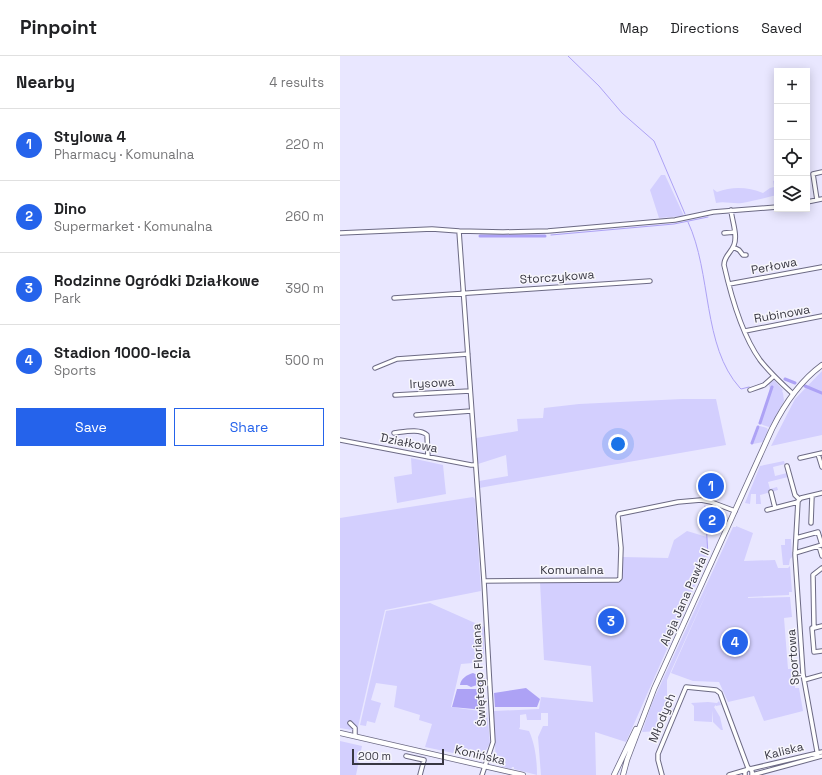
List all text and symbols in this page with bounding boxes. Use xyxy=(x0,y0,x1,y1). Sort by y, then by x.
text: Pinpoint xyxy=(20,15,97,40)
text: Map xyxy=(619,19,649,37)
text: Directions xyxy=(671,19,739,37)
text: Saved xyxy=(761,19,802,37)
map controls xyxy=(774,68,810,212)
button: + xyxy=(774,68,810,104)
text: Nearby xyxy=(16,71,75,93)
text: 4 results xyxy=(269,74,324,91)
button: − xyxy=(774,104,810,140)
text: Stylowa 4 xyxy=(54,127,126,146)
text: 1 xyxy=(26,136,32,153)
text: 220 m xyxy=(285,136,324,153)
button: locate xyxy=(774,140,810,176)
text: Pharmacy · Komunalna xyxy=(54,146,194,163)
button: layers xyxy=(774,176,810,212)
text: Dino xyxy=(54,199,86,218)
text: 2 xyxy=(25,208,33,225)
text: 260 m xyxy=(285,208,324,225)
text: Supermarket · Komunalna xyxy=(54,218,212,235)
street label: Perłowa xyxy=(750,254,798,278)
street label: Storczykowa xyxy=(519,266,595,288)
text: Rodzinne Ogródki Działkowe xyxy=(54,271,259,290)
text: 3 xyxy=(25,280,33,297)
text: 390 m xyxy=(285,280,324,297)
text: Park xyxy=(54,290,81,307)
street label: Rubinowa xyxy=(753,301,811,327)
text: Stadion 1000-lecia xyxy=(54,343,191,362)
text: 4 xyxy=(25,352,33,369)
text: 500 m xyxy=(285,352,324,369)
text: Sports xyxy=(54,362,96,379)
street label: Irysowa xyxy=(409,374,455,392)
button: Save xyxy=(16,408,166,446)
button: Share xyxy=(174,408,324,446)
street label: Działkowa xyxy=(379,430,439,456)
your location xyxy=(608,434,628,454)
pin: 1 xyxy=(698,471,724,501)
pin: 2 xyxy=(699,505,725,535)
street label: Aleja Jana Pawła II xyxy=(656,546,714,648)
street label: Komunalna xyxy=(540,562,604,578)
pin: 3 xyxy=(598,606,624,636)
street label: Świętego Floriana xyxy=(468,623,490,727)
pin: 4 xyxy=(722,627,748,657)
street label: Sportowa xyxy=(783,628,803,686)
street label: Młodych xyxy=(645,691,679,745)
street label: Kaliska xyxy=(763,738,805,764)
street label: Konińska xyxy=(453,741,507,769)
scale bar xyxy=(352,747,444,766)
text: 200 m xyxy=(358,749,391,763)

